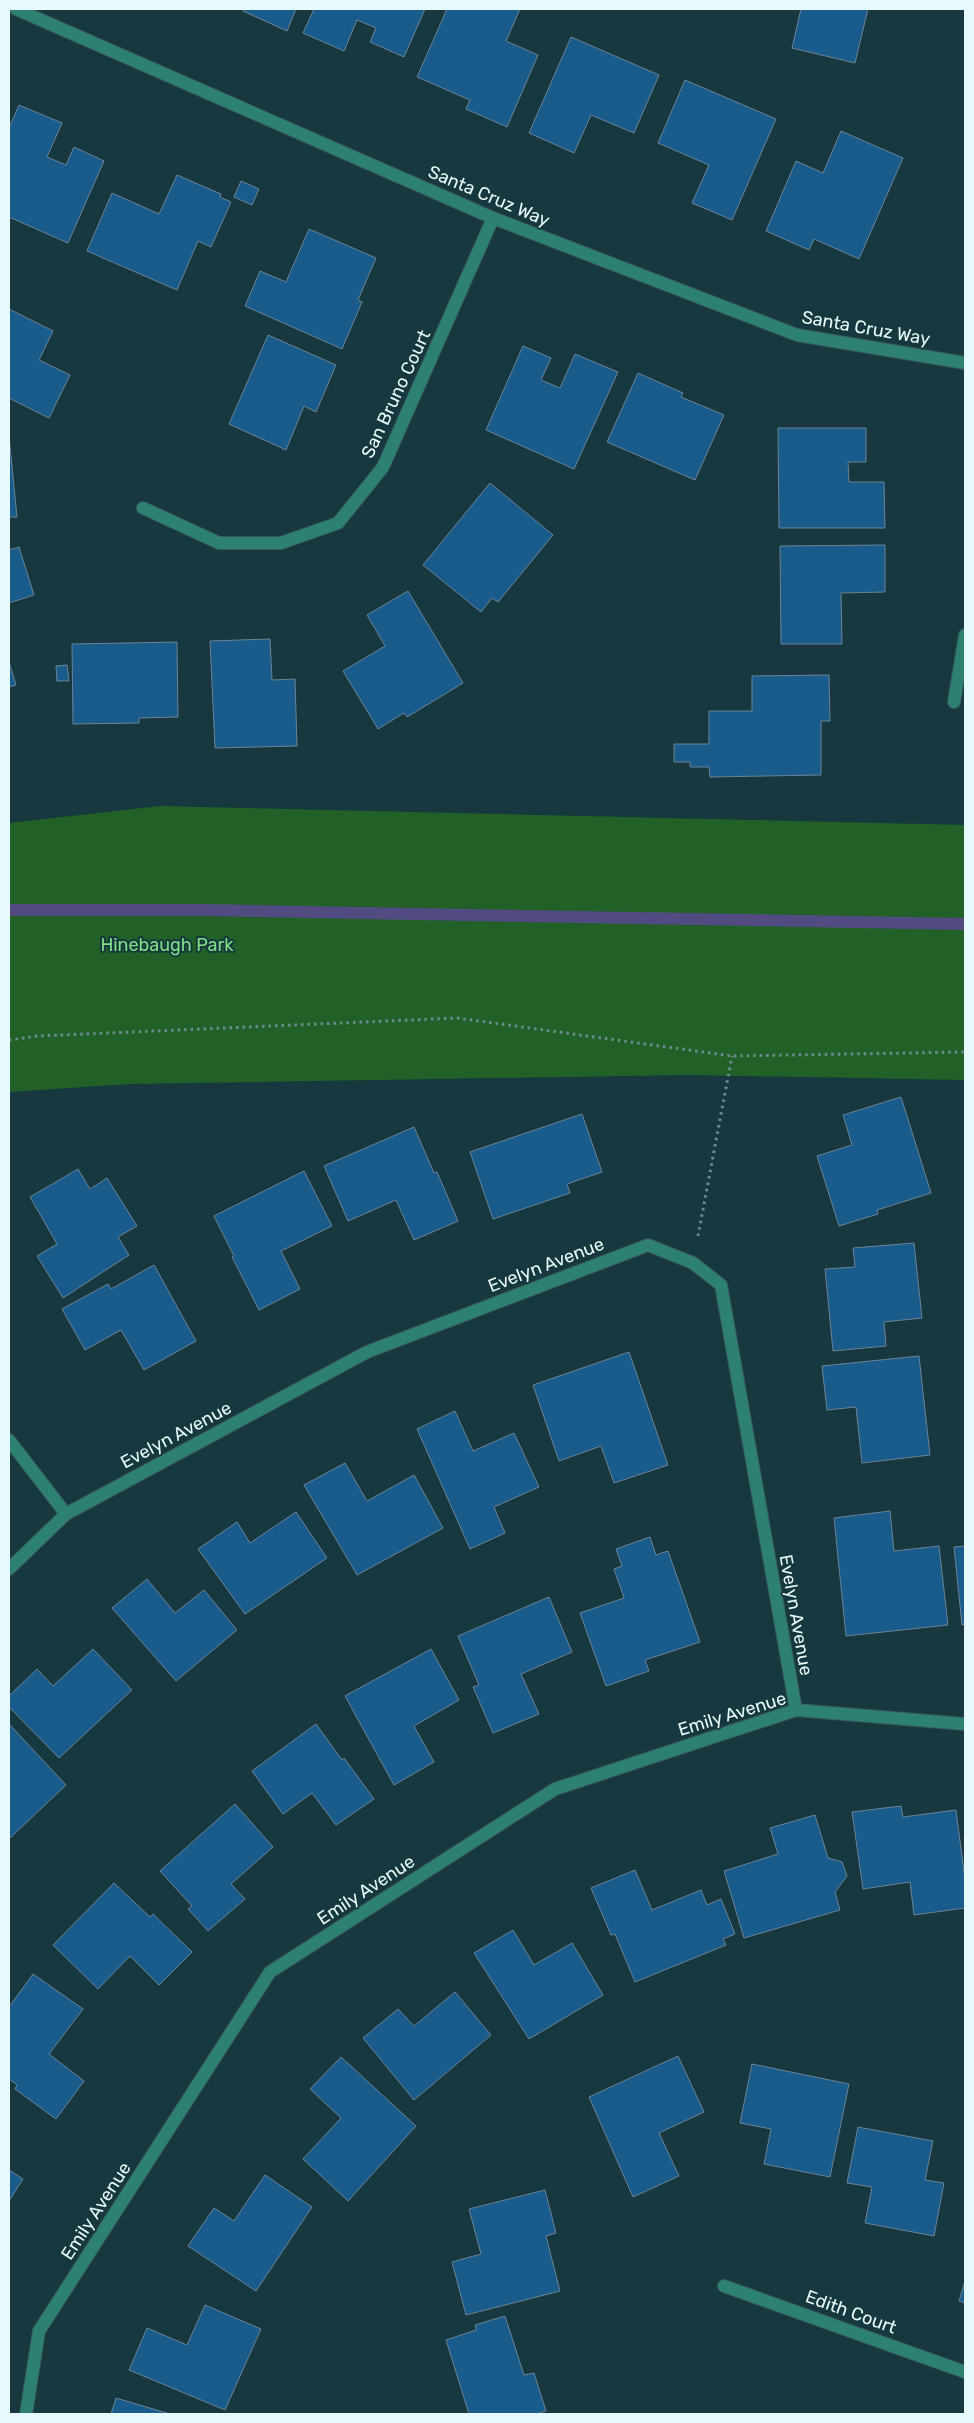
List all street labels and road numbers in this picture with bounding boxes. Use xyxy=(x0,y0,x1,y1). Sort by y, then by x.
street label: Santa Cruz Way xyxy=(425,160,553,232)
street label: Santa Cruz Way xyxy=(800,306,932,350)
street label: San Bruno Court xyxy=(357,326,435,462)
street label: Evelyn Avenue xyxy=(485,1233,607,1297)
street label: Evelyn Avenue xyxy=(117,1397,235,1473)
street label: Evelyn Avenue xyxy=(775,1553,817,1677)
street label: Emily Avenue xyxy=(675,1687,789,1741)
street label: Emily Avenue xyxy=(313,1850,419,1930)
street label: Emily Avenue xyxy=(56,2158,136,2264)
street label: Edith Court xyxy=(802,2285,900,2339)

